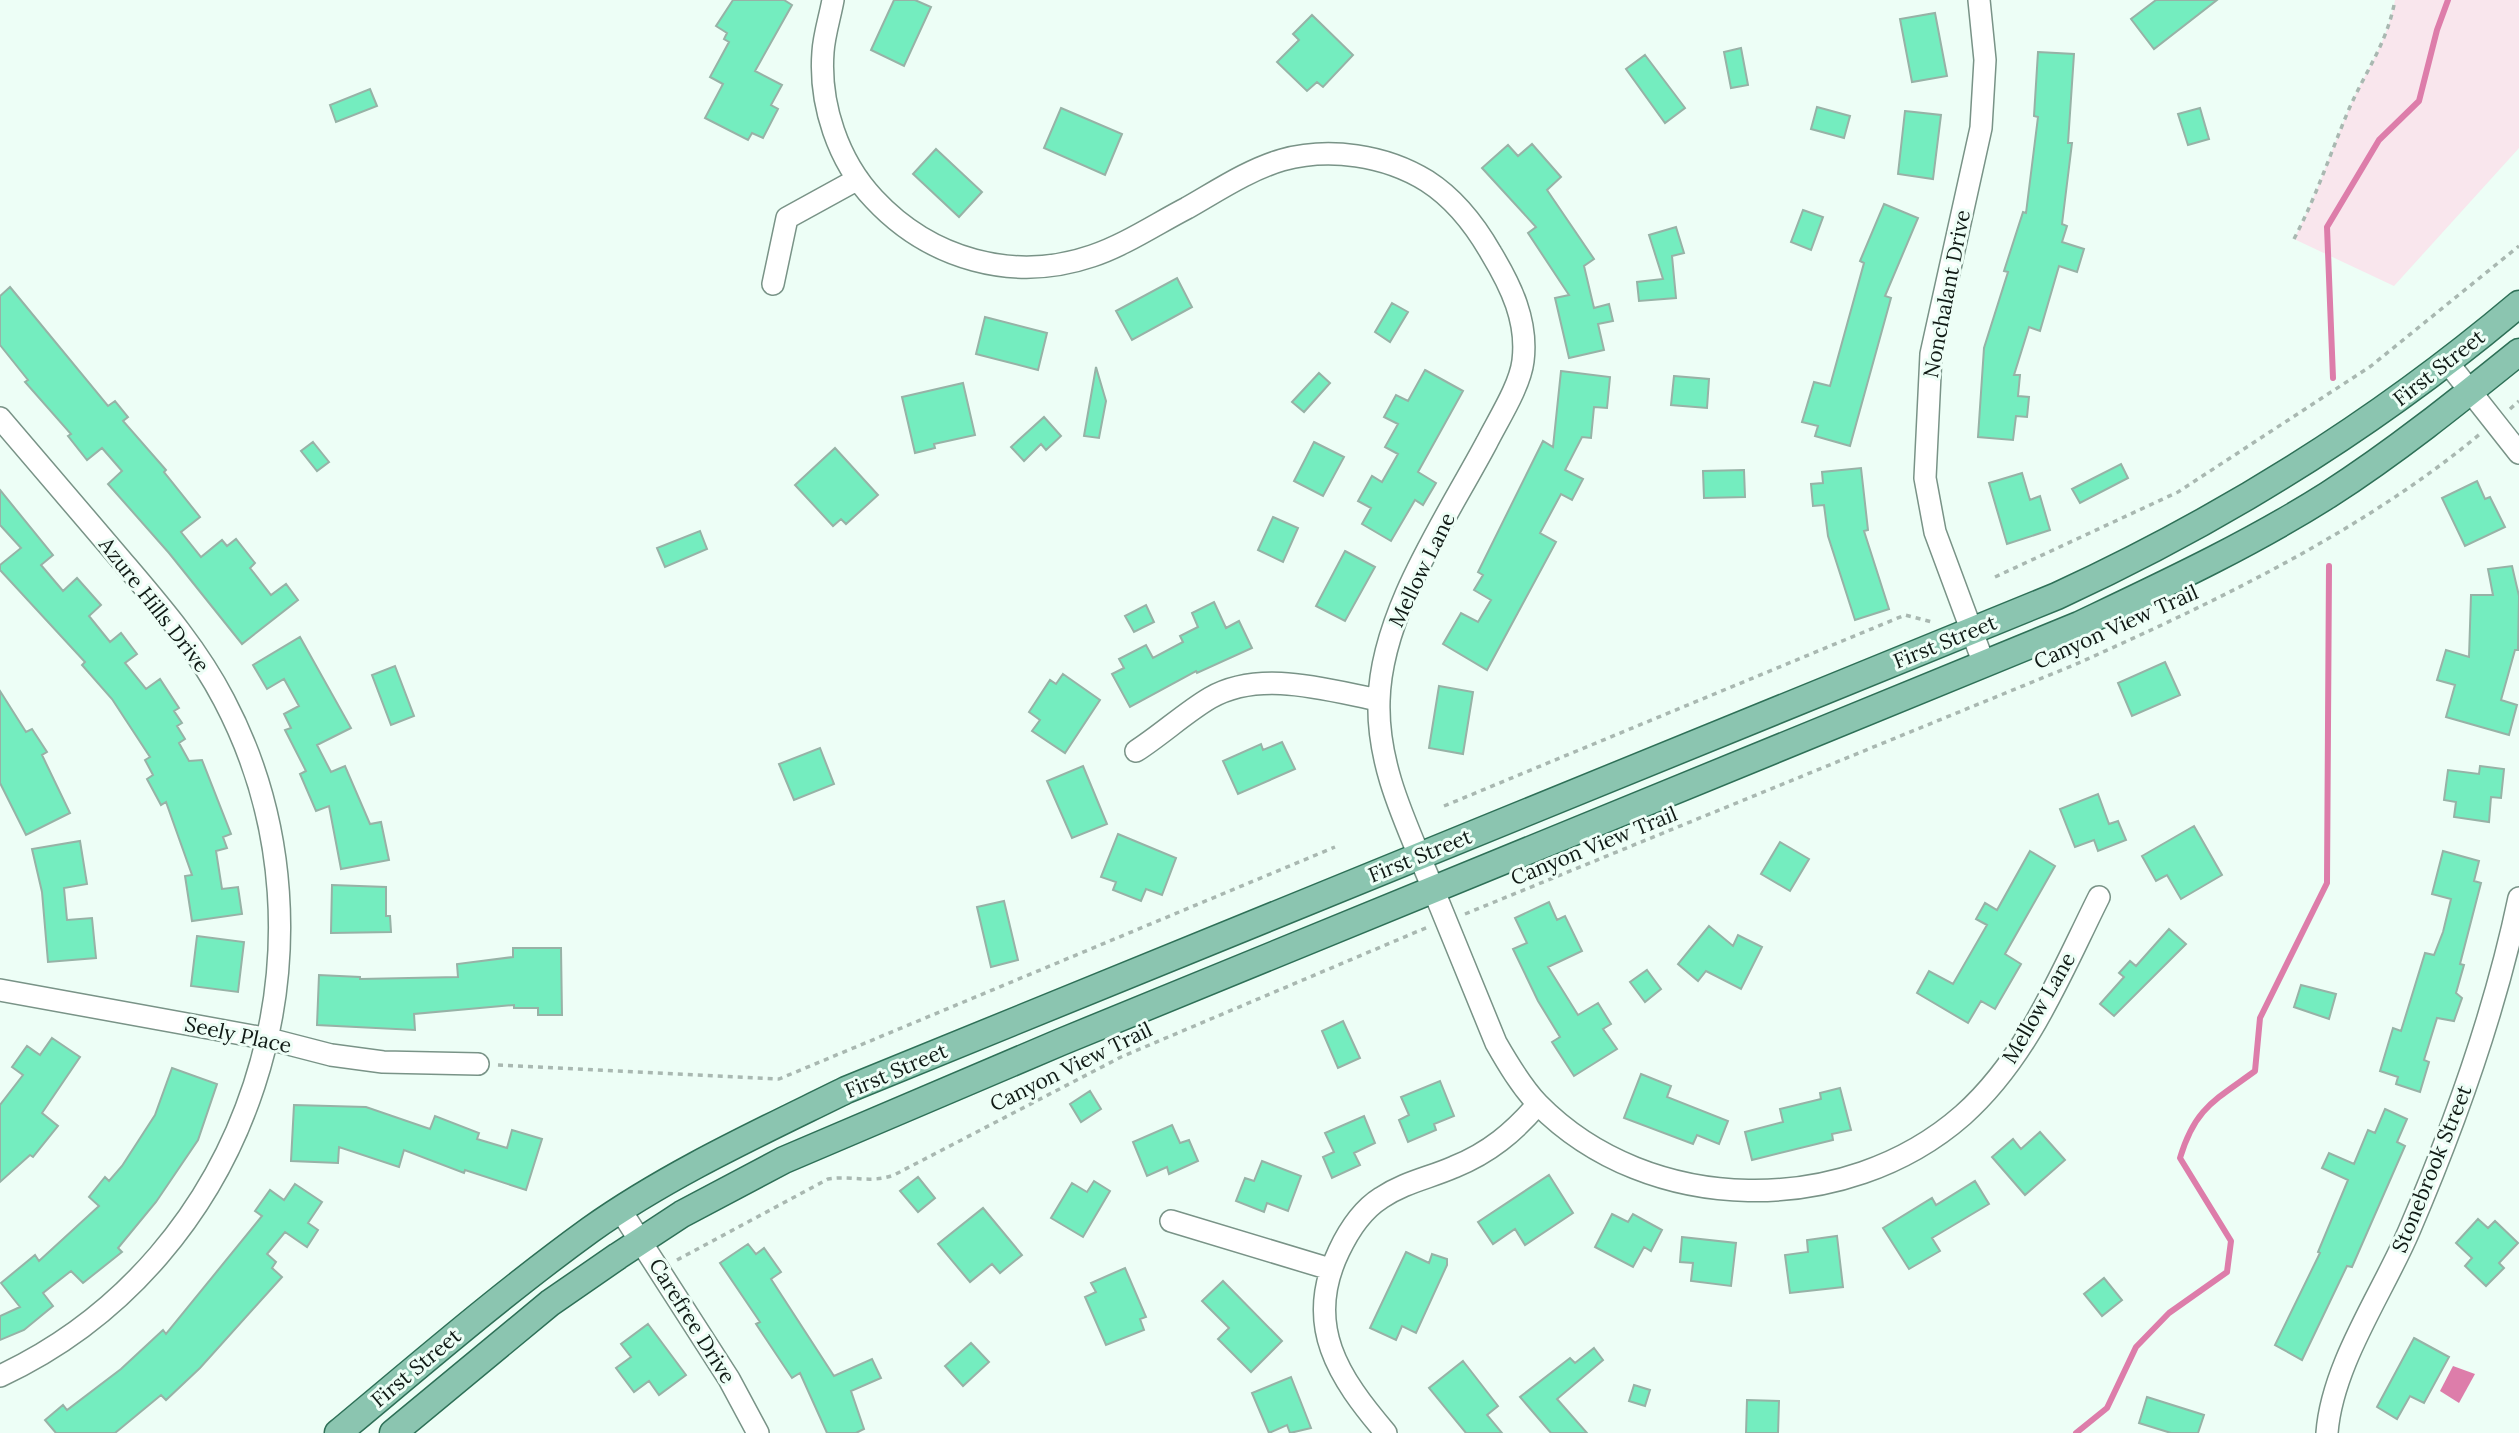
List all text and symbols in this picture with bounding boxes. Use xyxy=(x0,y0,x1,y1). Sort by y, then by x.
street label: Nonchalant Drive xyxy=(1917,208,1976,380)
street label: First Street xyxy=(2387,323,2491,412)
street label: Mellow Lane xyxy=(1382,508,1461,631)
street label: Azure Hills Drive xyxy=(93,531,216,678)
street label: Canyon View Trail xyxy=(2029,578,2202,675)
street label: First Street xyxy=(1889,608,2001,675)
street label: Canyon View Trail xyxy=(1507,800,1681,891)
street label: First Street xyxy=(1364,822,1476,889)
street label: Mellow Lane xyxy=(1996,947,2081,1068)
street label: Seely Place xyxy=(182,1010,294,1059)
street label: Canyon View Trail xyxy=(985,1016,1156,1117)
street label: First Street xyxy=(840,1036,952,1104)
street label: Stonebrook Street xyxy=(2386,1080,2478,1257)
street label: Carefree Drive xyxy=(643,1253,742,1388)
street label: First Street xyxy=(365,1322,467,1413)

